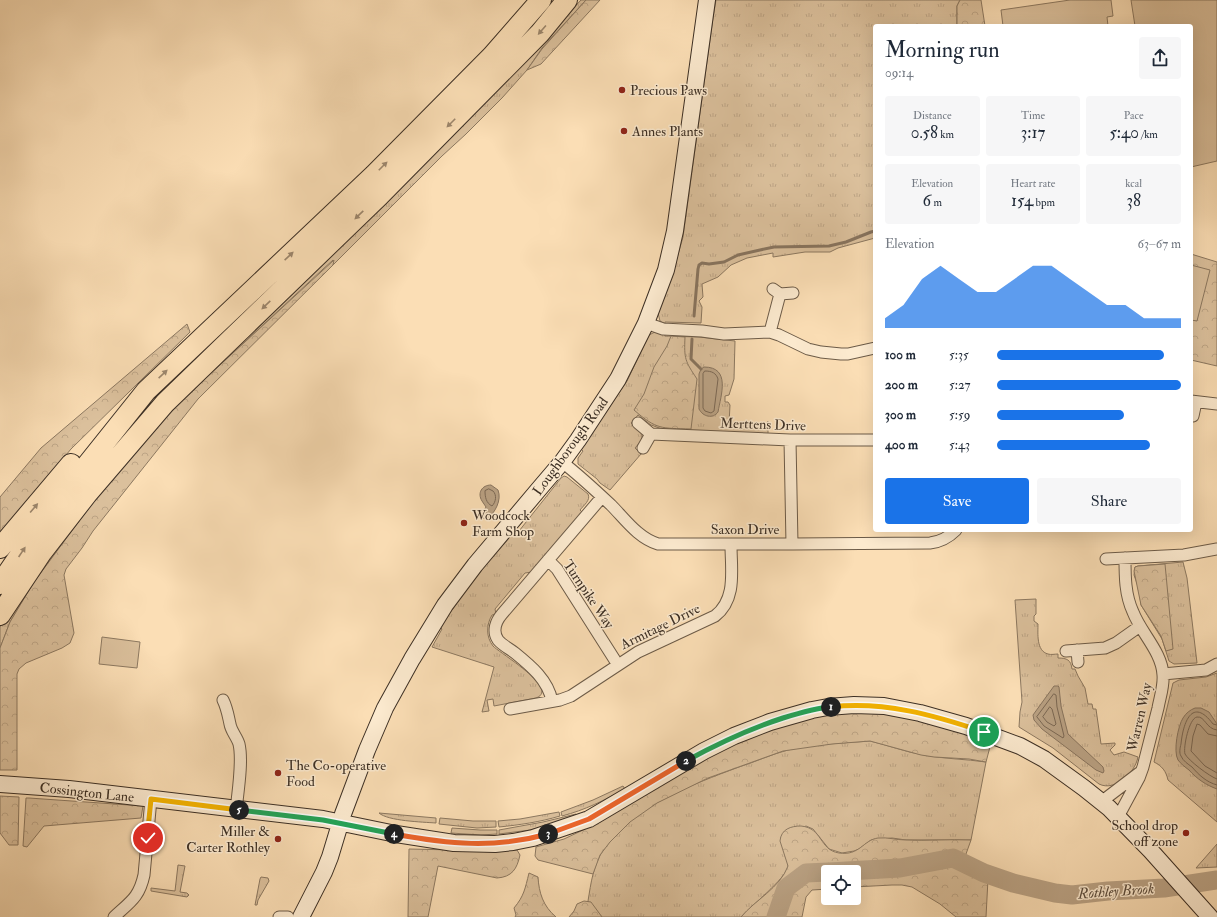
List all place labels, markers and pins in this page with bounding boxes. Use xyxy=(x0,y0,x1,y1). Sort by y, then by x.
place label: Precious Paws xyxy=(630,82,707,99)
marker: Precious Paws xyxy=(617,85,627,95)
place label: Annes Plants xyxy=(631,123,703,140)
marker: Annes Plants xyxy=(619,126,629,136)
place label: Woodcock Farm Shop xyxy=(471,507,534,541)
marker: Woodcock Farm Shop xyxy=(459,518,469,528)
pin: 1 xyxy=(821,697,841,717)
pin xyxy=(967,715,1001,749)
pin: 2 xyxy=(676,751,696,771)
place label: The Co-operative Food xyxy=(286,757,386,790)
marker: The Co-operative Food xyxy=(273,768,283,778)
pin: 5 xyxy=(229,800,249,820)
place label: School drop off zone xyxy=(1111,817,1178,850)
pin xyxy=(131,821,165,855)
place label: Miller & Carter Rothley xyxy=(186,823,271,857)
pin: 4 xyxy=(384,824,404,844)
pin: 3 xyxy=(538,824,558,844)
marker: School drop off zone xyxy=(1181,828,1191,838)
marker: Miller & Carter Rothley xyxy=(273,834,283,844)

